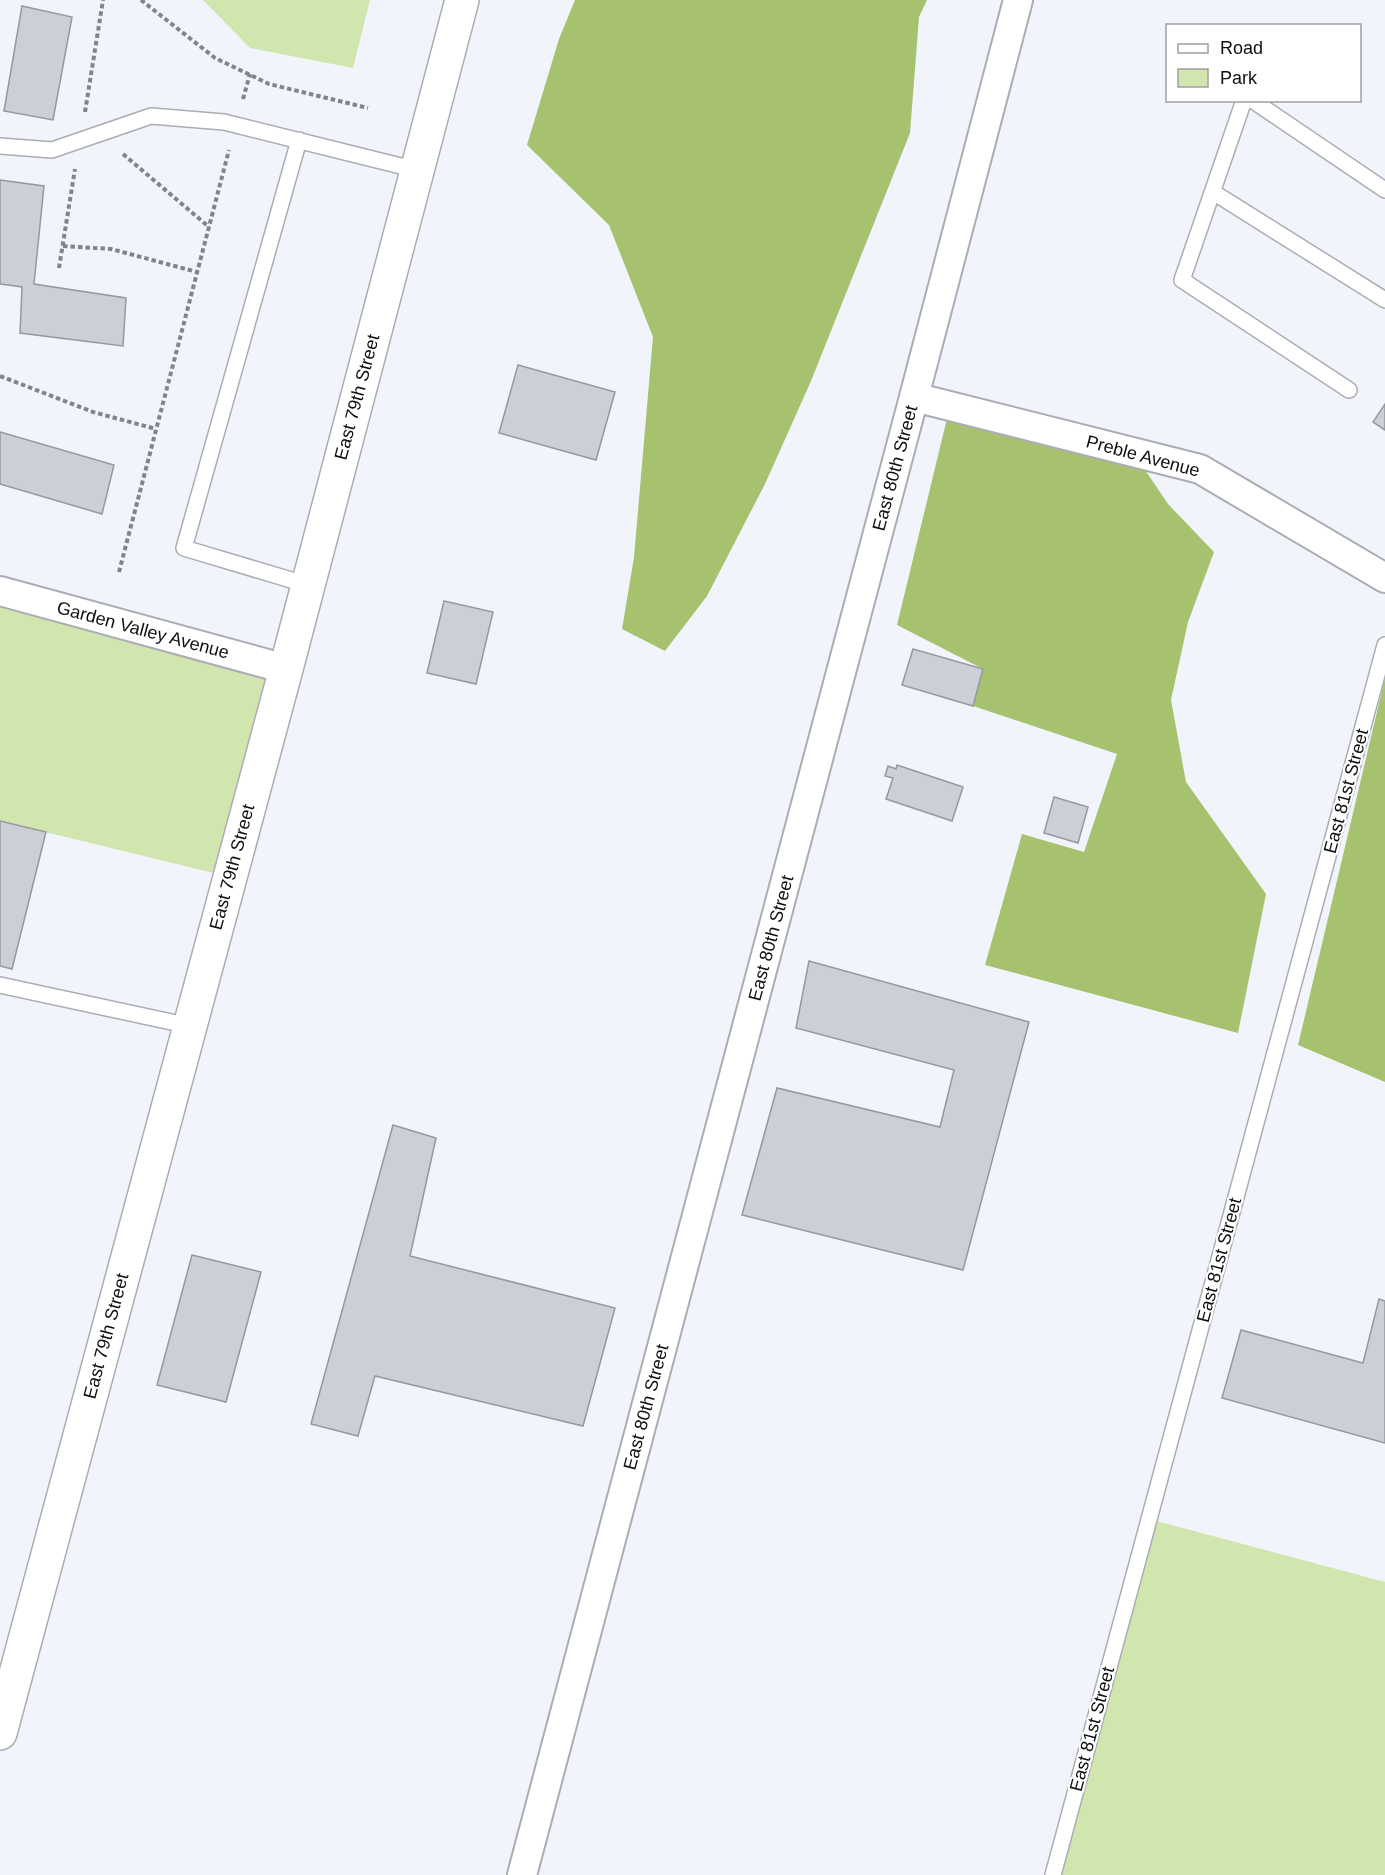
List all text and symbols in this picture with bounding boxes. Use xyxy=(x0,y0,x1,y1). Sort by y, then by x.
legend xyxy=(1166,24,1361,102)
text: Road xyxy=(1220,38,1263,58)
text: Park xyxy=(1220,68,1258,88)
street label: East 79th Street xyxy=(331,332,383,462)
street label: East 80th Street xyxy=(869,403,921,533)
street label: Preble Avenue xyxy=(1084,431,1202,481)
street label: Garden Valley Avenue xyxy=(55,597,231,663)
street label: East 81st Street xyxy=(1320,727,1372,855)
street label: East 79th Street xyxy=(206,802,258,932)
street label: East 80th Street xyxy=(745,873,797,1003)
street label: East 81st Street xyxy=(1193,1196,1245,1324)
street label: East 79th Street xyxy=(80,1271,132,1401)
street label: East 80th Street xyxy=(620,1342,672,1472)
street label: East 81st Street xyxy=(1066,1665,1118,1793)

